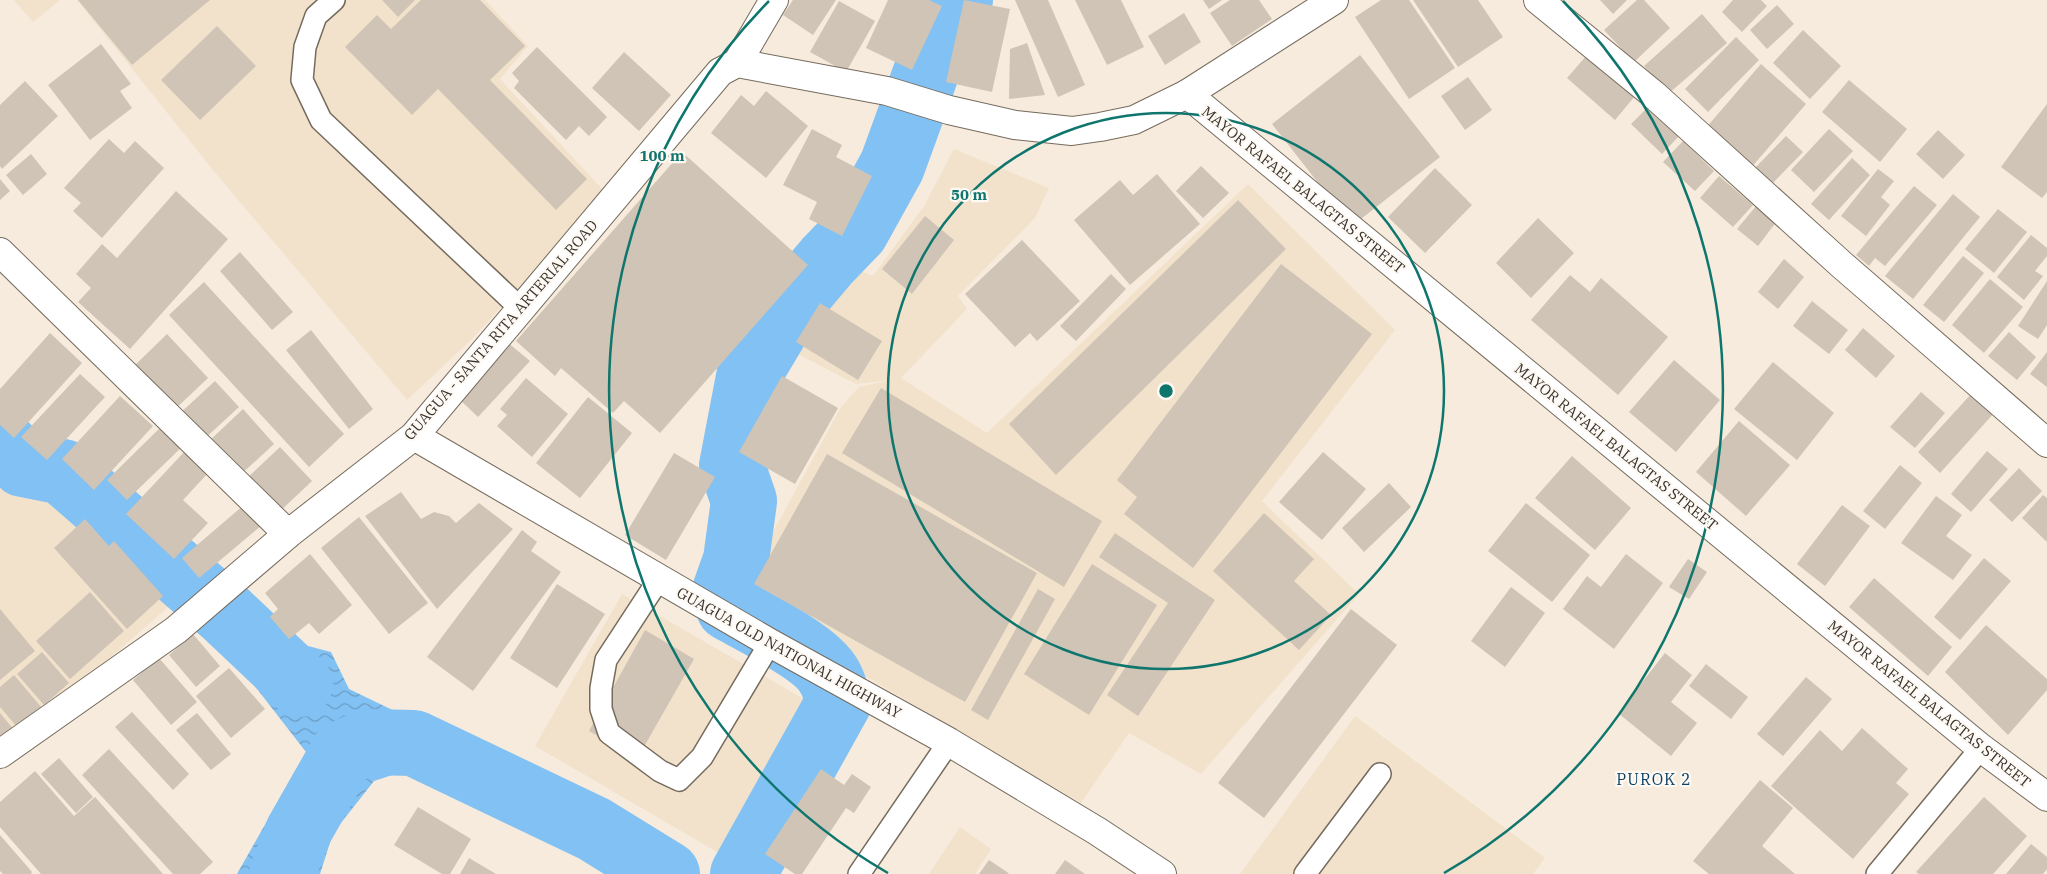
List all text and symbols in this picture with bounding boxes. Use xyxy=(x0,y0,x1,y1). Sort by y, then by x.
street label: MAYOR RAFAEL BALAGTAS STREET xyxy=(1198,102,1409,278)
text: 100 m xyxy=(639,146,685,165)
text: 50 m xyxy=(951,185,987,204)
street label: GUAGUA - SANTA RITA ARTERIAL ROAD xyxy=(400,216,602,444)
street label: MAYOR RAFAEL BALAGTAS STREET xyxy=(1511,359,1722,535)
centre of rings xyxy=(1157,382,1175,400)
street label: GUAGUA OLD NATIONAL HIGHWAY xyxy=(674,583,905,723)
street label: MAYOR RAFAEL BALAGTAS STREET xyxy=(1824,616,2035,792)
district label: PUROK 2 xyxy=(1616,769,1692,789)

